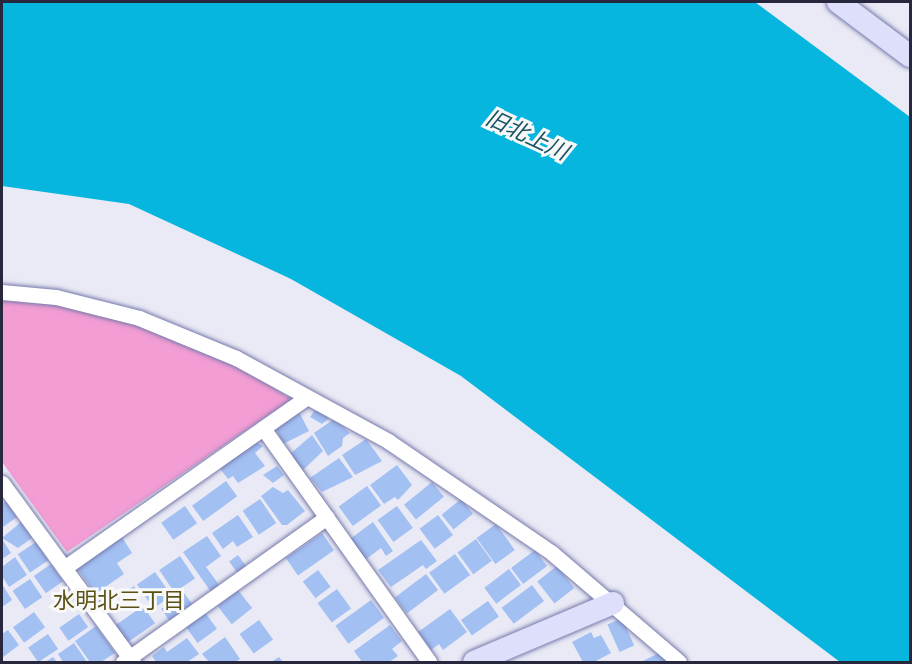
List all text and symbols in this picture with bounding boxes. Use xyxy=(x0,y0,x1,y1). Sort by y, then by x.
water label: 旧北上川 xyxy=(482,104,572,166)
district label: 水明北三丁目 xyxy=(53,588,185,614)

